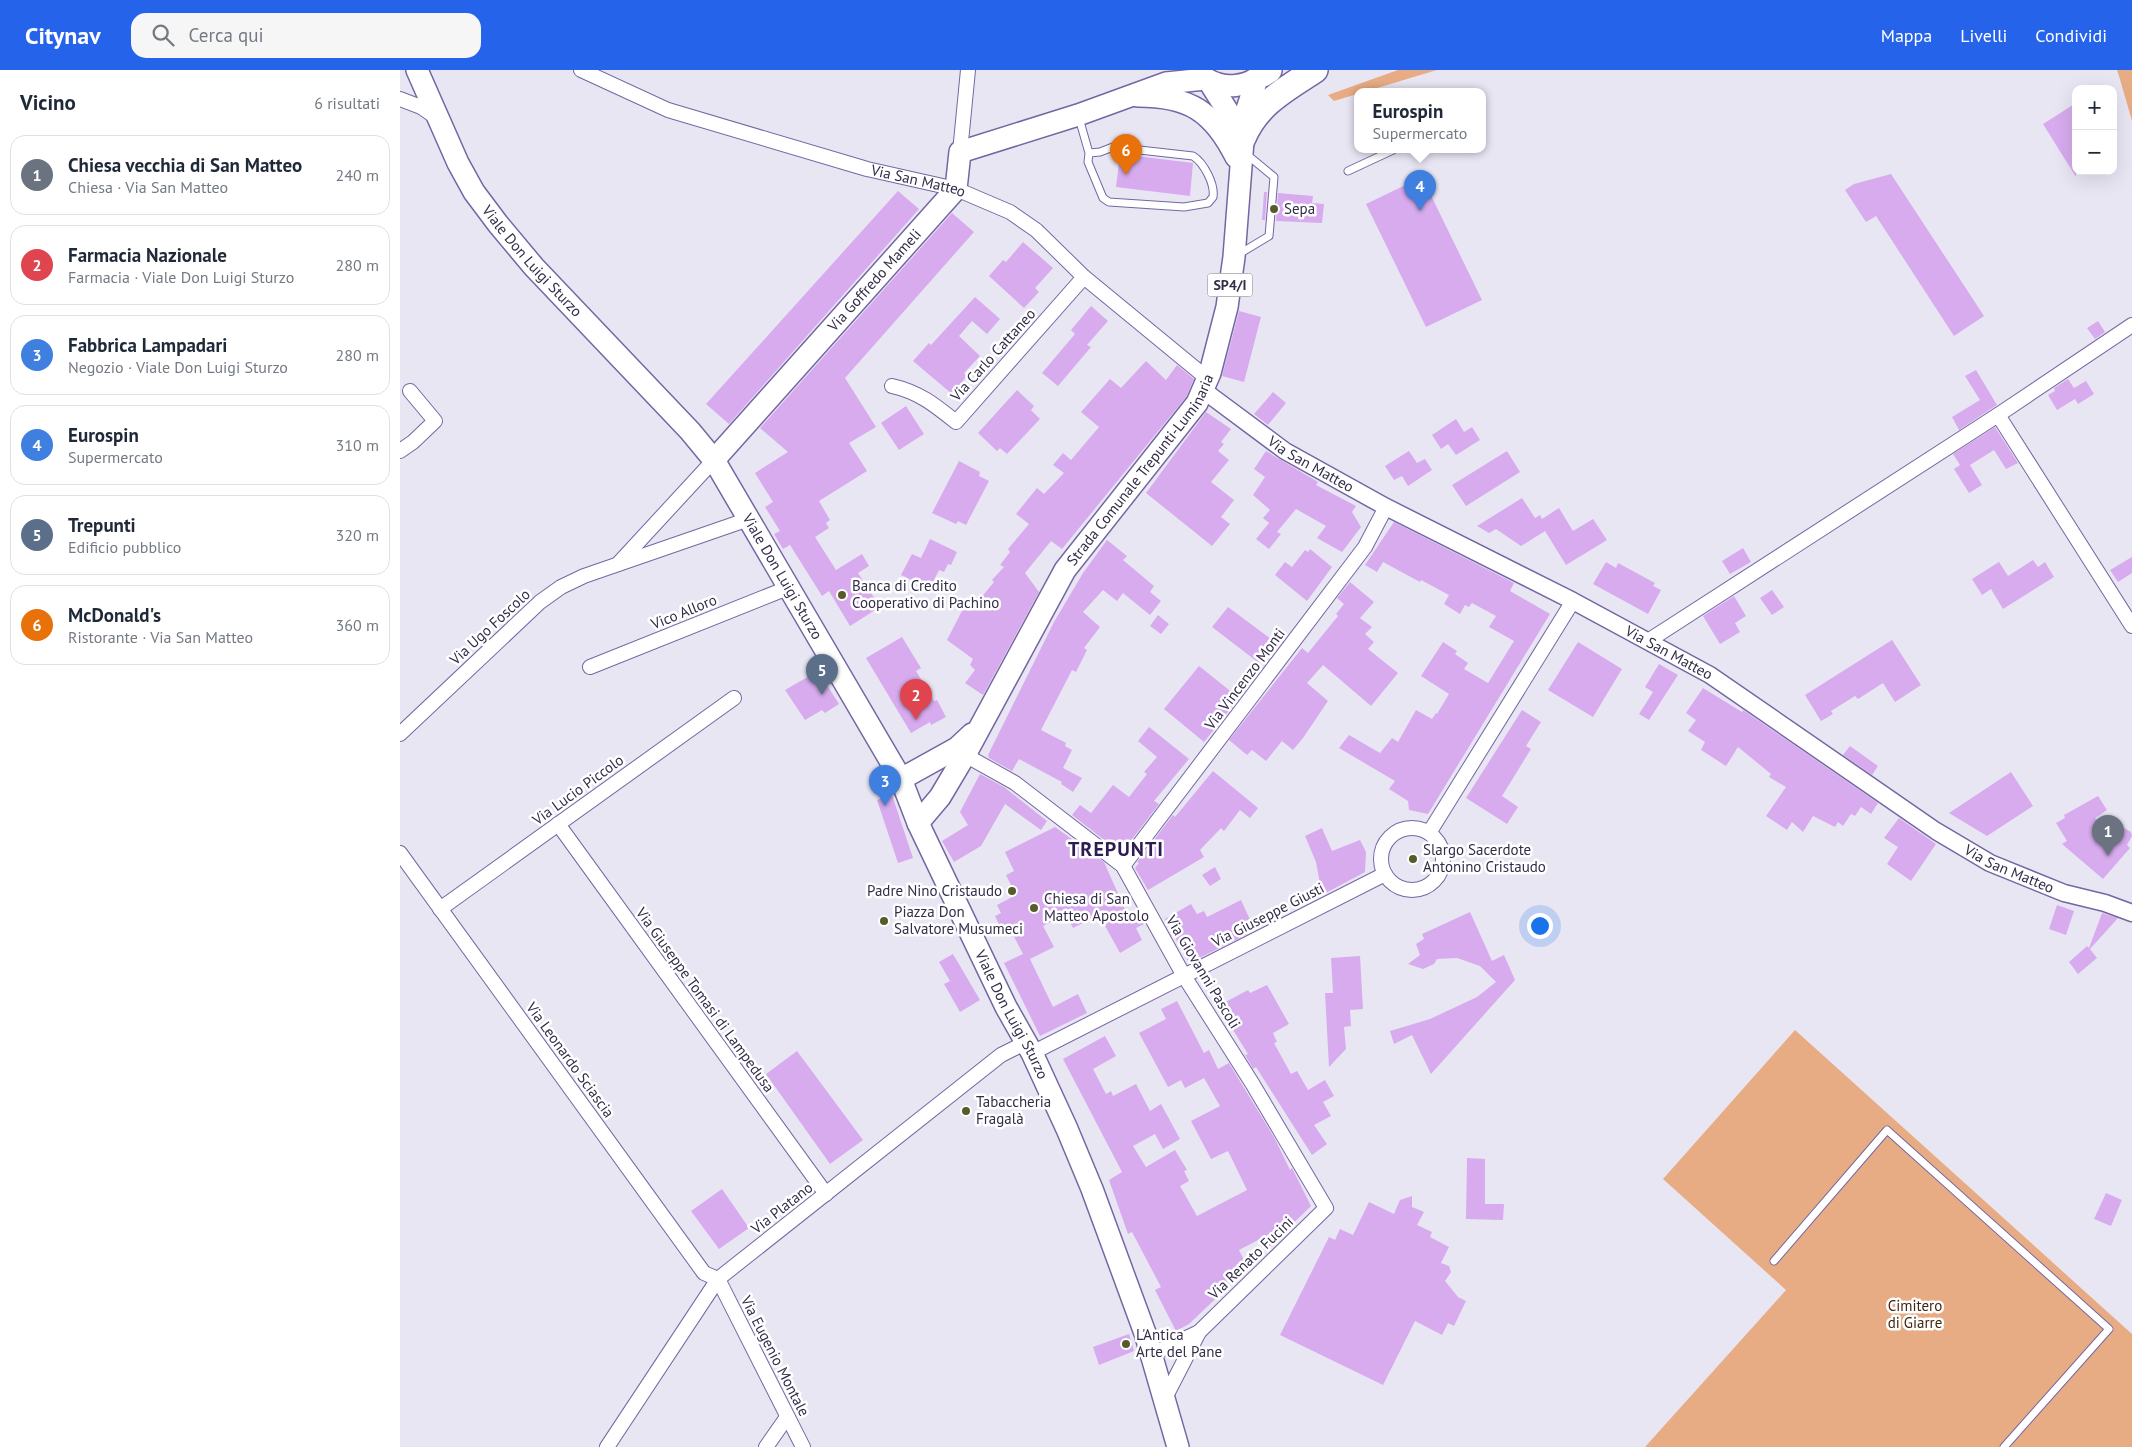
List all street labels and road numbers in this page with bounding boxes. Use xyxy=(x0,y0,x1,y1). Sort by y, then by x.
street label: Via San Matteo xyxy=(868,160,969,201)
street label: Viale Don Luigi Sturzo xyxy=(478,200,586,321)
street label: Via Goffredo Mameli xyxy=(823,225,925,336)
road number: SP4/I xyxy=(1208,274,1252,296)
street label: Via Carlo Cattaneo xyxy=(945,304,1039,406)
street label: Strada Comunale Trepunti-Luminaria xyxy=(1062,371,1217,569)
street label: Via San Matteo xyxy=(1263,431,1357,496)
street label: Viale Don Luigi Sturzo xyxy=(738,509,827,643)
street label: Via Ugo Foscolo xyxy=(445,585,534,669)
street label: Vico Alloro xyxy=(647,590,719,634)
street label: Via San Matteo xyxy=(1621,621,1716,684)
street label: Via Vincenzo Monti xyxy=(1200,624,1289,734)
street label: Via Lucio Piccolo xyxy=(528,750,627,830)
street label: Via San Matteo xyxy=(1960,839,2057,897)
street label: Via Giuseppe Giusti xyxy=(1207,878,1327,952)
street label: Via Giuseppe Tomasi di Lampedusa xyxy=(631,903,779,1096)
street label: Via Giovanni Pascoli xyxy=(1162,911,1245,1032)
street label: Viale Don Luigi Sturzo xyxy=(971,946,1053,1082)
street label: Via Leonardo Sciascia xyxy=(522,998,619,1121)
street label: Via Platano xyxy=(746,1178,816,1238)
street label: Via Renato Fucini xyxy=(1203,1212,1297,1304)
street label: Via Eugenio Montale xyxy=(736,1291,814,1419)

